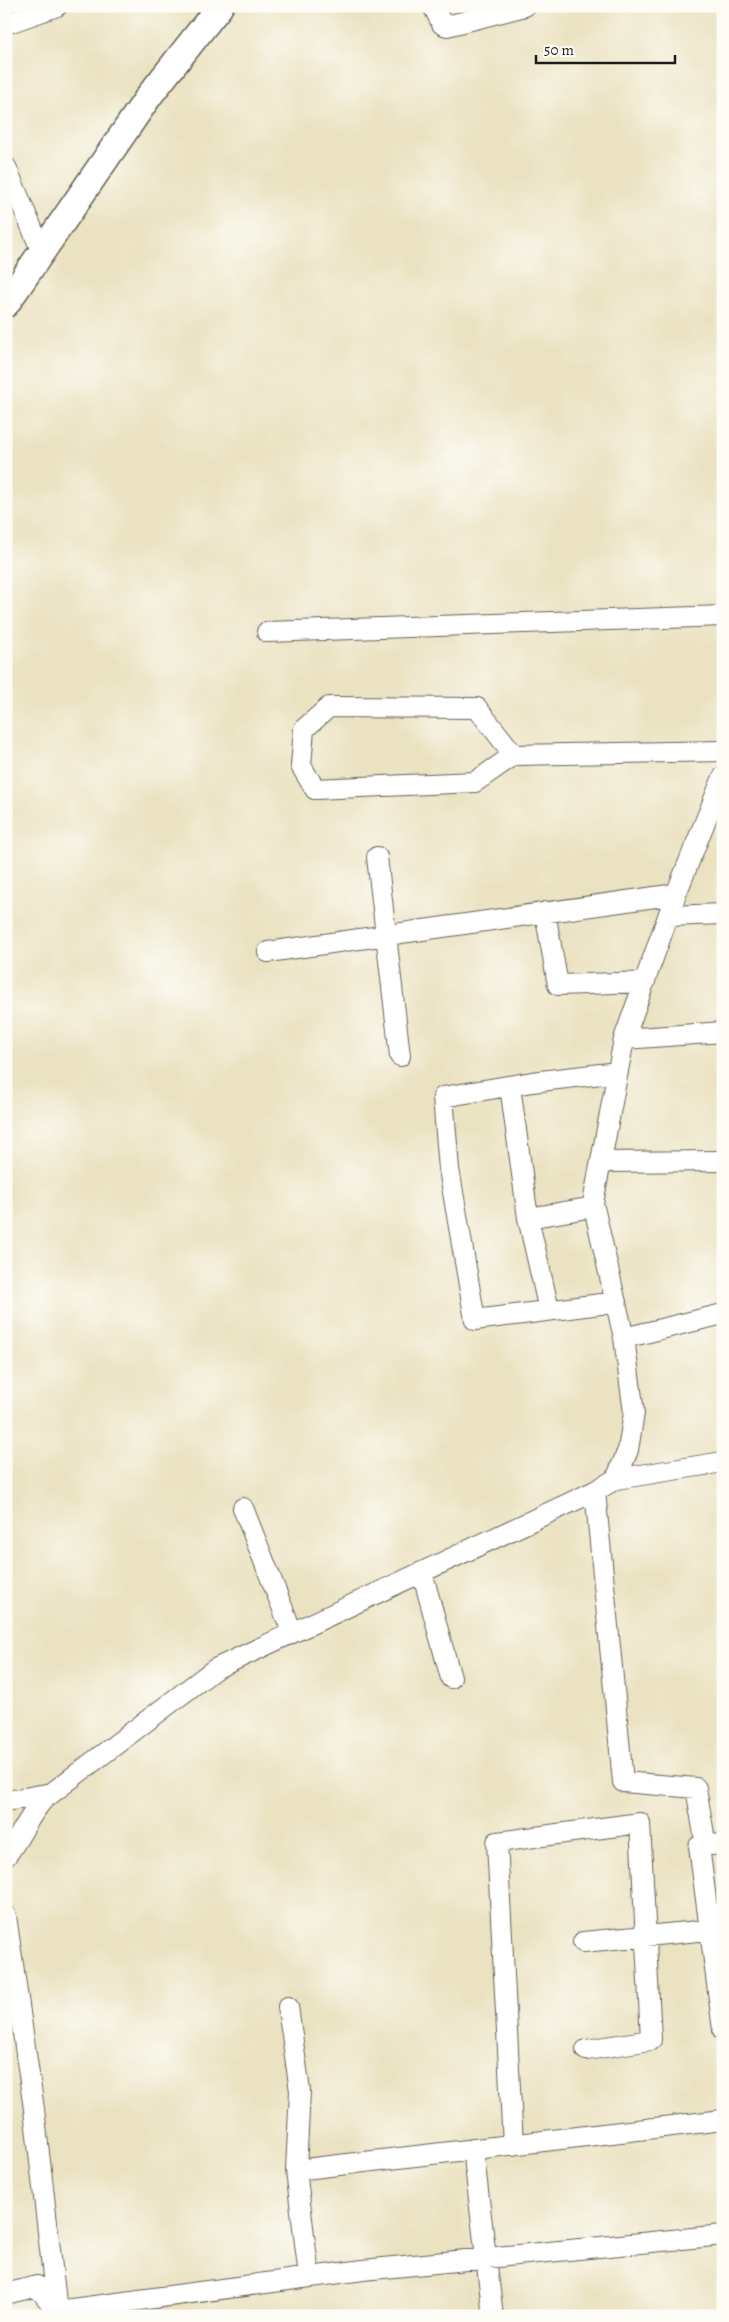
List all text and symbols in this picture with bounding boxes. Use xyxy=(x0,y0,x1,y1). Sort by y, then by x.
scale bar xyxy=(536,32,675,64)
text: 50 m xyxy=(544,40,574,60)

